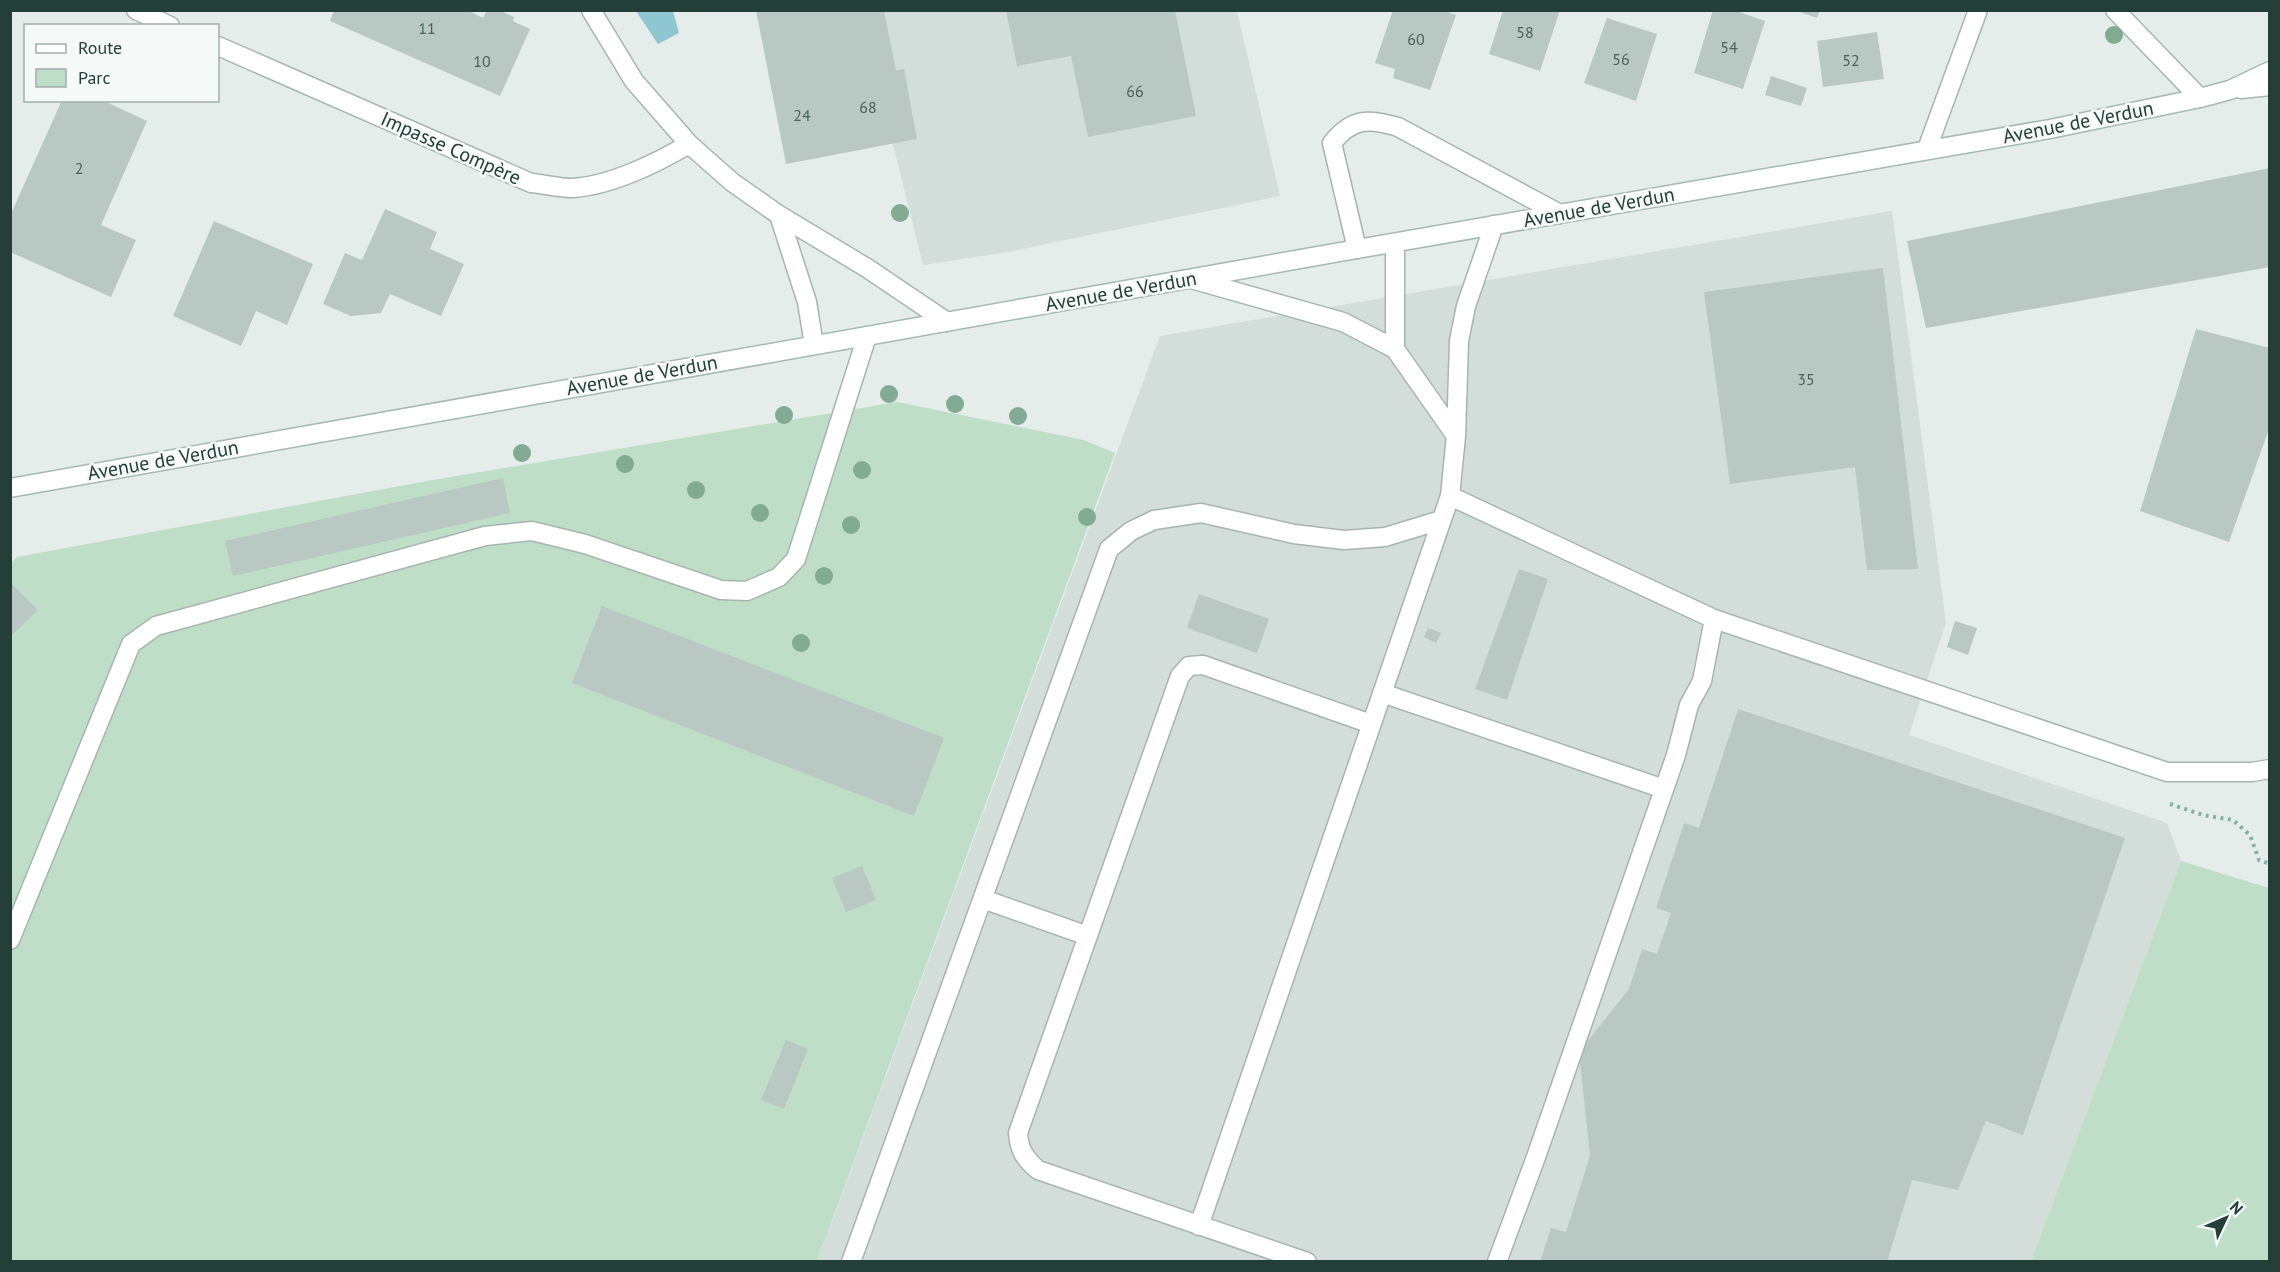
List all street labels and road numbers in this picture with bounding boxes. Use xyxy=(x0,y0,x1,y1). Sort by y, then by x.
street label: Avenue de Verdun xyxy=(2000,95,2156,149)
street label: Impasse Compère xyxy=(377,105,525,191)
street label: Avenue de Verdun xyxy=(1521,181,1677,233)
street label: Avenue de Verdun xyxy=(1043,265,1199,317)
street label: Avenue de Verdun xyxy=(564,349,720,401)
street label: Avenue de Verdun xyxy=(85,434,241,486)

